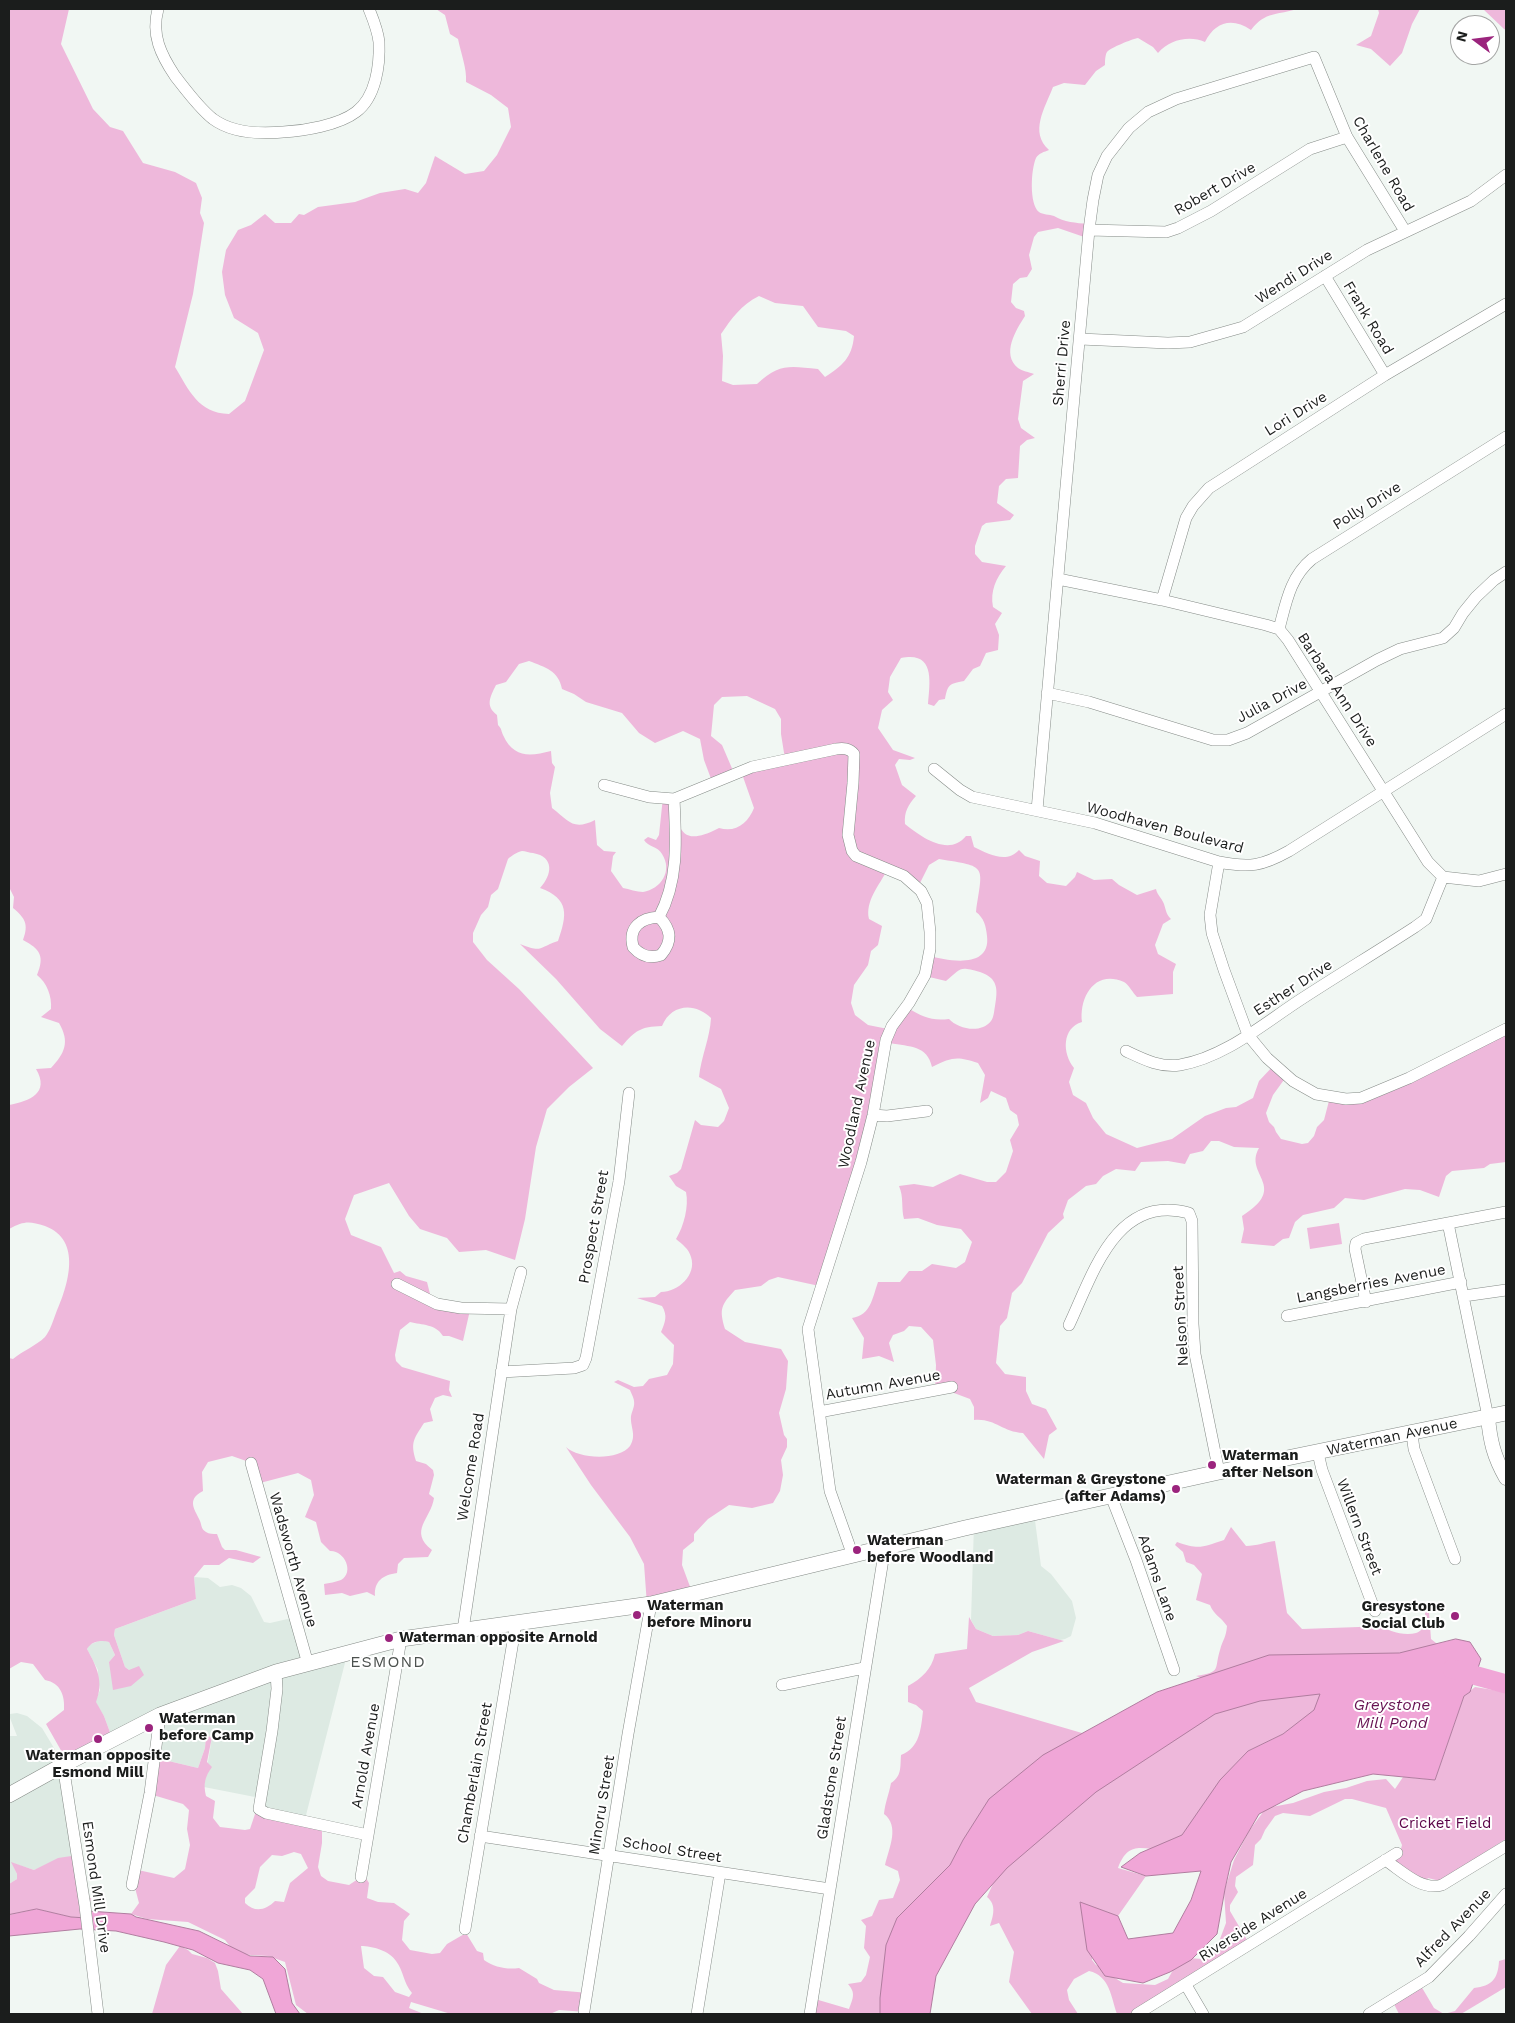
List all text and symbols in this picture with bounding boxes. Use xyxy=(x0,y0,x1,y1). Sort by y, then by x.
north arrow xyxy=(1450,15,1500,65)
text: N xyxy=(1452,29,1471,43)
street label: Charlene Road xyxy=(1348,113,1418,215)
street label: Robert Drive xyxy=(1171,158,1259,220)
street label: Wendi Drive xyxy=(1252,246,1336,308)
street label: Frank Road xyxy=(1339,278,1397,358)
street label: Sherri Drive xyxy=(1049,319,1075,407)
street label: Lori Drive xyxy=(1261,388,1331,440)
street label: Polly Drive xyxy=(1330,478,1404,534)
street label: Barbara Ann Drive xyxy=(1293,629,1381,751)
street label: Julia Drive xyxy=(1234,675,1310,727)
street label: Woodhaven Boulevard xyxy=(1084,798,1246,858)
street label: Esther Drive xyxy=(1250,956,1336,1020)
street label: Woodland Avenue xyxy=(835,1038,879,1170)
street label: Prospect Street xyxy=(575,1169,613,1285)
street label: Langsberries Avenue xyxy=(1295,1261,1447,1307)
street label: Nelson Street xyxy=(1169,1265,1193,1367)
street label: Autumn Avenue xyxy=(824,1366,942,1404)
street label: Welcome Road xyxy=(454,1412,488,1522)
street label: Waterman Avenue xyxy=(1325,1414,1459,1460)
place label: Waterman after Nelson xyxy=(1222,1447,1313,1482)
marker: Waterman after Nelson xyxy=(1206,1459,1218,1471)
place label: Waterman & Greystone (after Adams) xyxy=(996,1471,1166,1506)
street label: Willern Street xyxy=(1332,1476,1386,1578)
marker: Waterman & Greystone (after Adams) xyxy=(1170,1483,1182,1495)
street label: Wadsworth Avenue xyxy=(265,1490,321,1630)
place label: Waterman before Woodland xyxy=(867,1532,993,1567)
street label: Adams Lane xyxy=(1134,1532,1180,1624)
marker: Waterman before Woodland xyxy=(851,1544,863,1556)
place label: Waterman before Minoru xyxy=(647,1597,752,1632)
place label: Gresystone Social Club xyxy=(1361,1598,1445,1633)
marker: Waterman before Minoru xyxy=(631,1609,643,1621)
marker: Gresystone Social Club xyxy=(1449,1610,1461,1622)
place label: Waterman opposite Arnold xyxy=(399,1629,598,1647)
marker: Waterman opposite Arnold xyxy=(383,1632,395,1644)
district label: ESMOND xyxy=(350,1652,426,1672)
water label: Greystone Mill Pond xyxy=(1354,1695,1430,1733)
street label: Chamberlain Street xyxy=(454,1701,496,1845)
street label: Arnold Avenue xyxy=(348,1702,384,1810)
place label: Waterman before Camp xyxy=(159,1710,254,1745)
street label: Gladstone Street xyxy=(813,1715,851,1841)
marker: Waterman before Camp xyxy=(143,1722,155,1734)
marker: Waterman opposite Esmond Mill xyxy=(92,1733,104,1745)
place label: Waterman opposite Esmond Mill xyxy=(25,1747,171,1782)
street label: Minoru Street xyxy=(585,1754,619,1856)
park label: Cricket Field xyxy=(1399,1815,1491,1833)
street label: Esmond Mill Drive xyxy=(78,1820,114,1954)
street label: School Street xyxy=(621,1833,723,1867)
street label: Riverside Avenue xyxy=(1196,1884,1310,1966)
street label: Alfred Avenue xyxy=(1411,1885,1495,1971)

